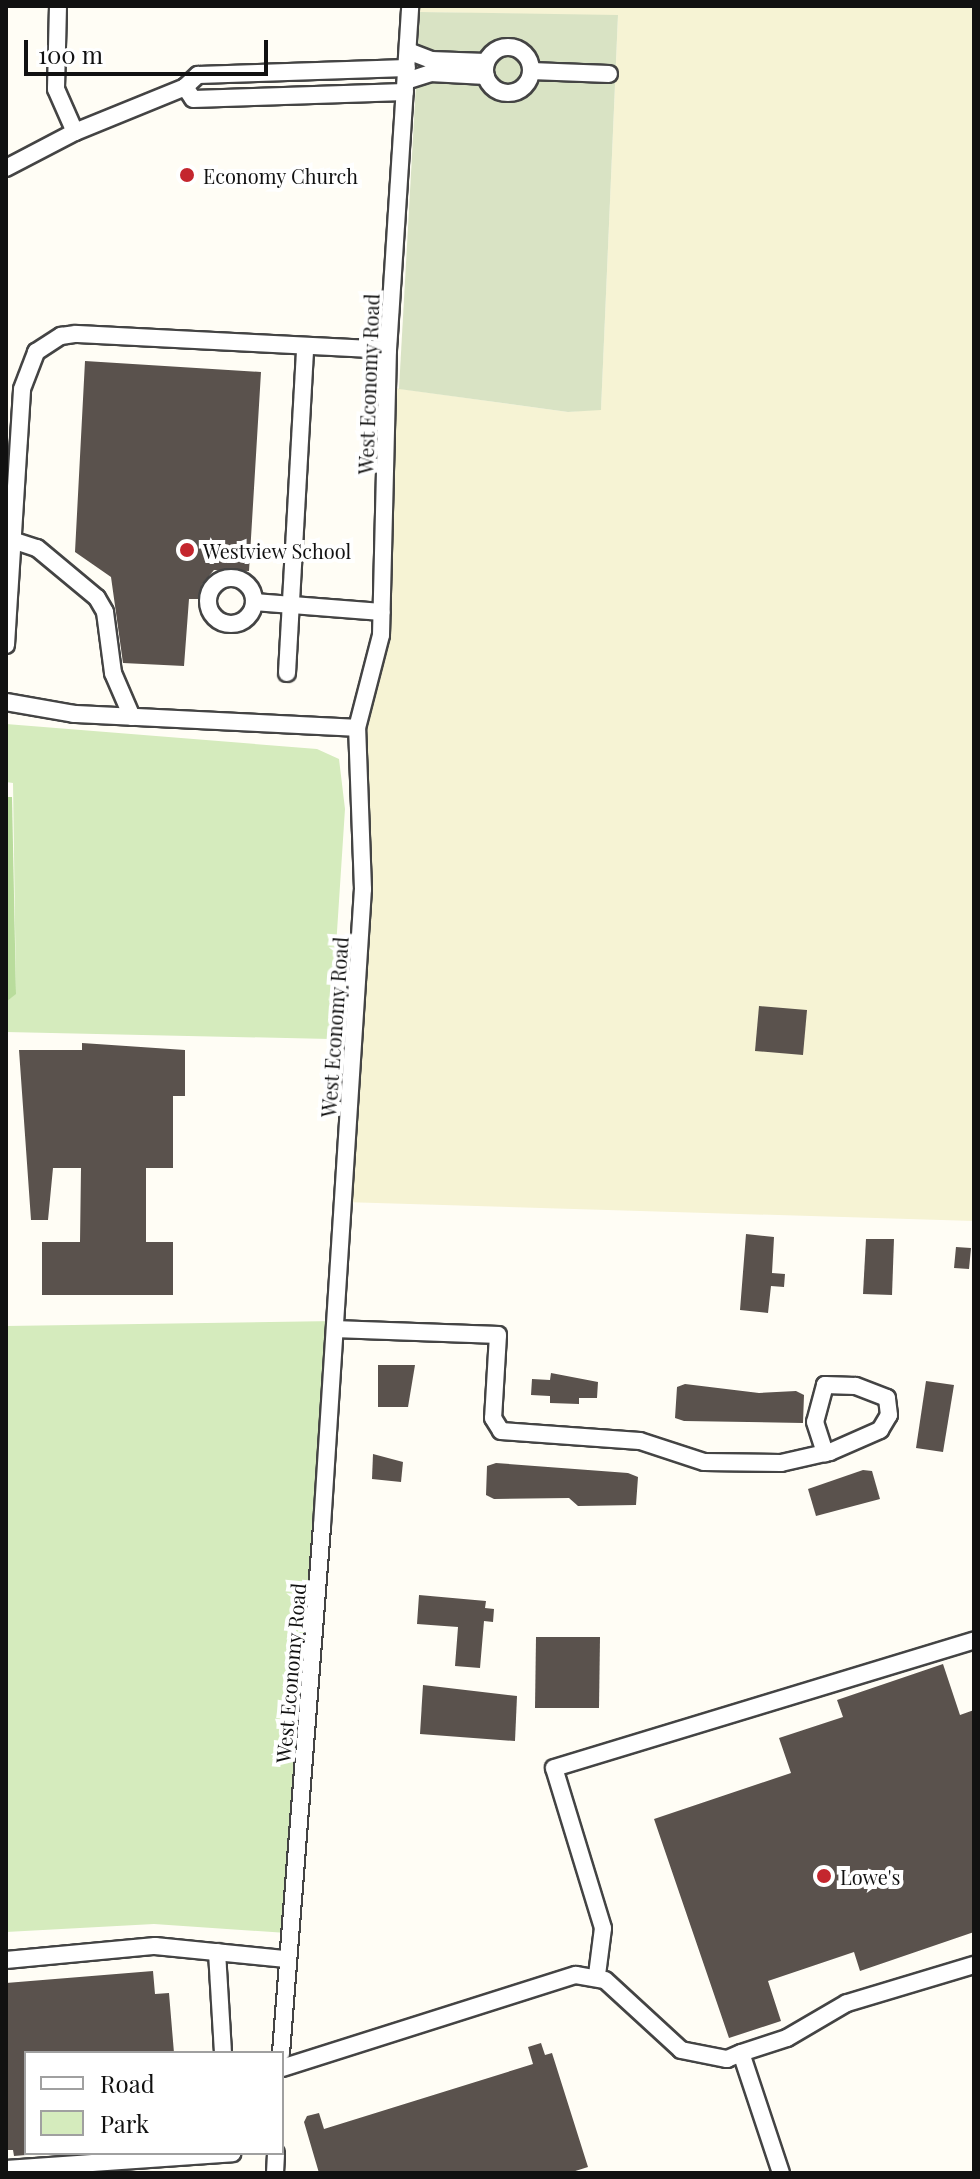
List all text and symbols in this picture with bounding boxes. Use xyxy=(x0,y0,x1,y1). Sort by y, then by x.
scale bar xyxy=(28,24,272,74)
text: 100 m xyxy=(38,38,103,70)
place label: Economy Church xyxy=(203,163,359,187)
marker: Economy Church xyxy=(178,166,196,184)
street label: West Economy Road xyxy=(353,293,383,475)
place label: Westview School xyxy=(203,538,352,562)
marker: Westview School xyxy=(178,541,196,559)
street label: West Economy Road xyxy=(316,936,352,1118)
street label: West Economy Road xyxy=(270,1581,310,1765)
place label: Lowe's xyxy=(840,1864,900,1888)
marker: Lowe's xyxy=(815,1867,833,1885)
legend xyxy=(24,2051,284,2155)
text: Road xyxy=(100,2067,155,2099)
text: Park xyxy=(100,2107,149,2139)

